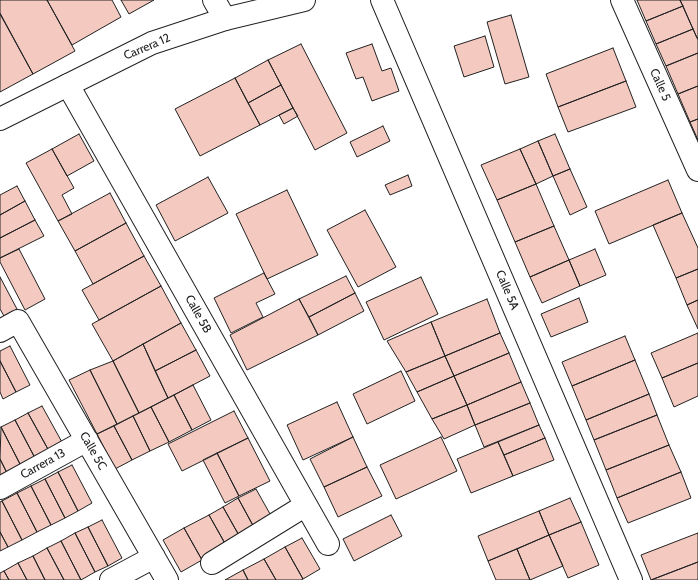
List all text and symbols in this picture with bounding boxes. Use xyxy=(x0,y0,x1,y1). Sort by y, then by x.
street label: Carrera 12 xyxy=(122,31,172,63)
street label: Calle 5 xyxy=(646,66,674,104)
street label: Calle 5A xyxy=(492,268,522,312)
street label: Calle 5B xyxy=(182,292,214,336)
street label: Calle 5C xyxy=(76,429,110,473)
street label: Carrera 13 xyxy=(18,446,68,482)

